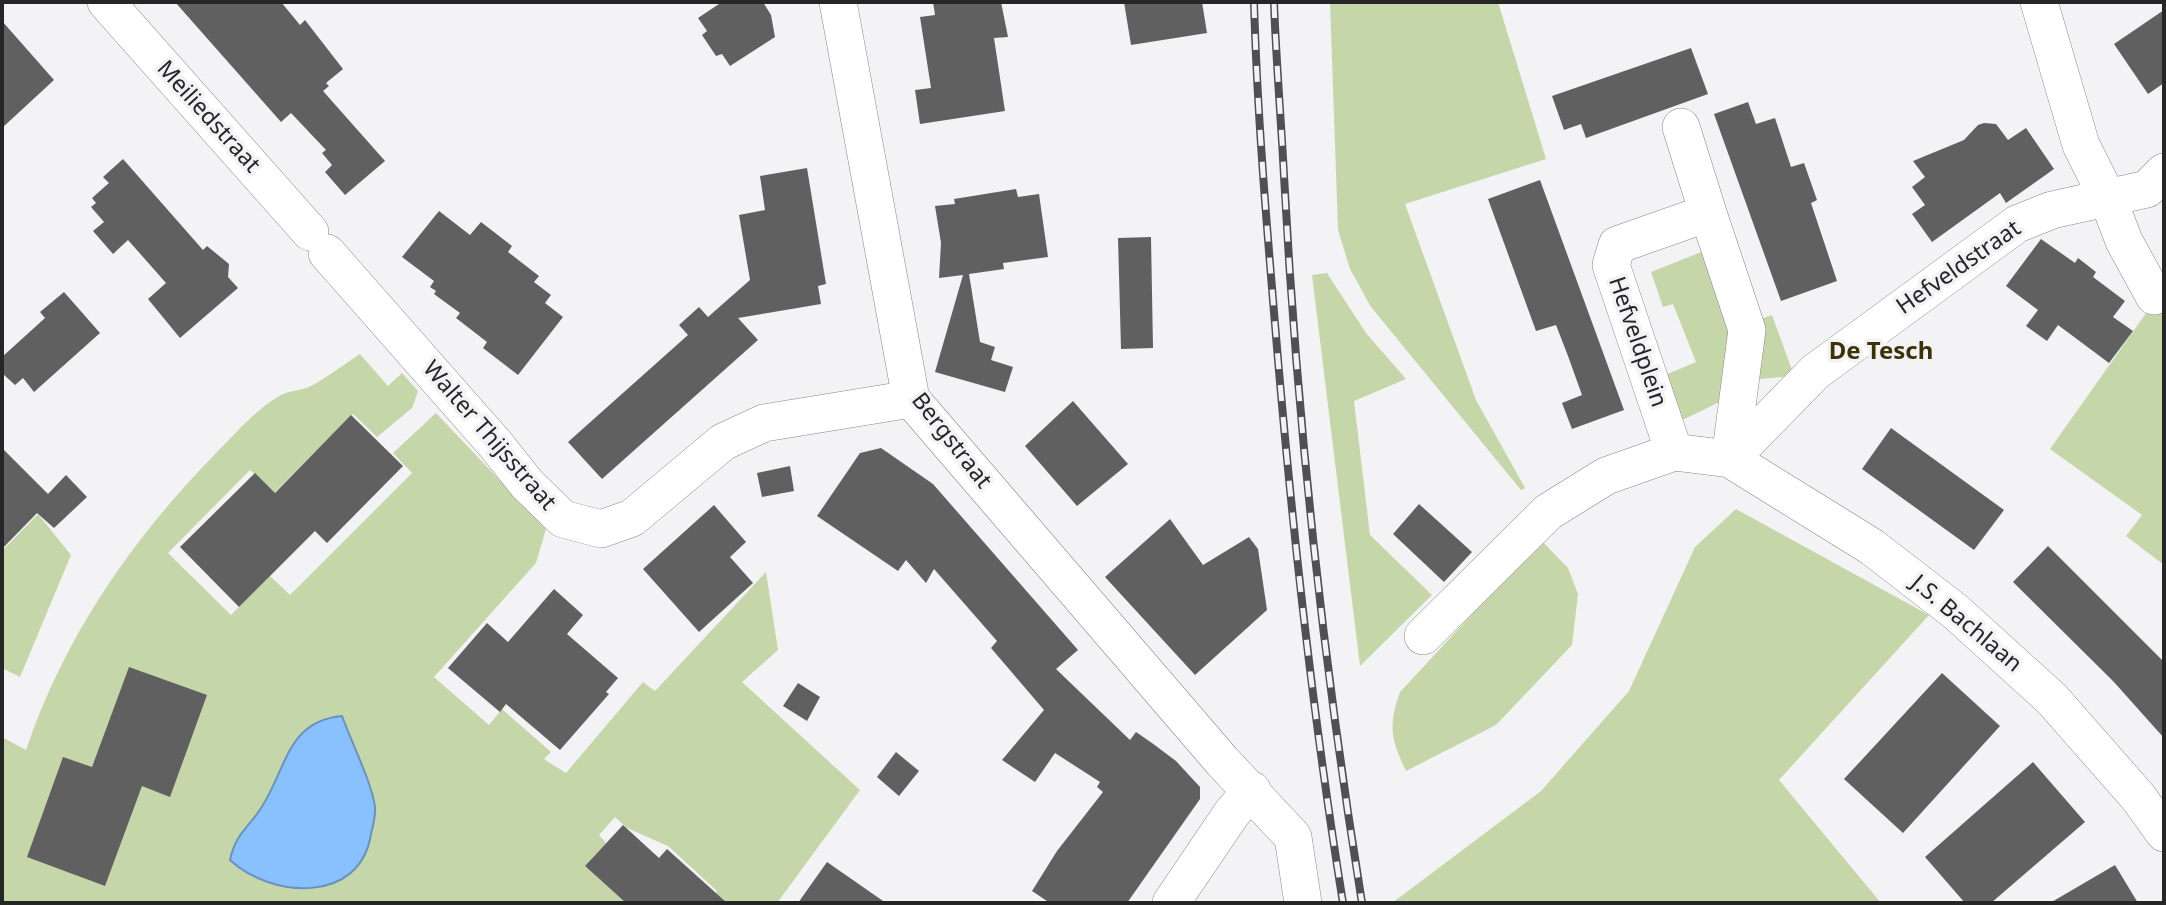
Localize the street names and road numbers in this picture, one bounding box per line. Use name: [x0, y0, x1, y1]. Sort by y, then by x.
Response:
street label: Meiliedstraat: [150, 55, 266, 179]
street label: Hefveldstraat: [1892, 215, 2026, 321]
street label: Hefveldplein: [1602, 273, 1672, 411]
street label: Walter Thijsstraat: [417, 356, 561, 516]
street label: Bergstraat: [905, 388, 997, 494]
street label: J.S. Bachlaan: [1905, 570, 2027, 678]

